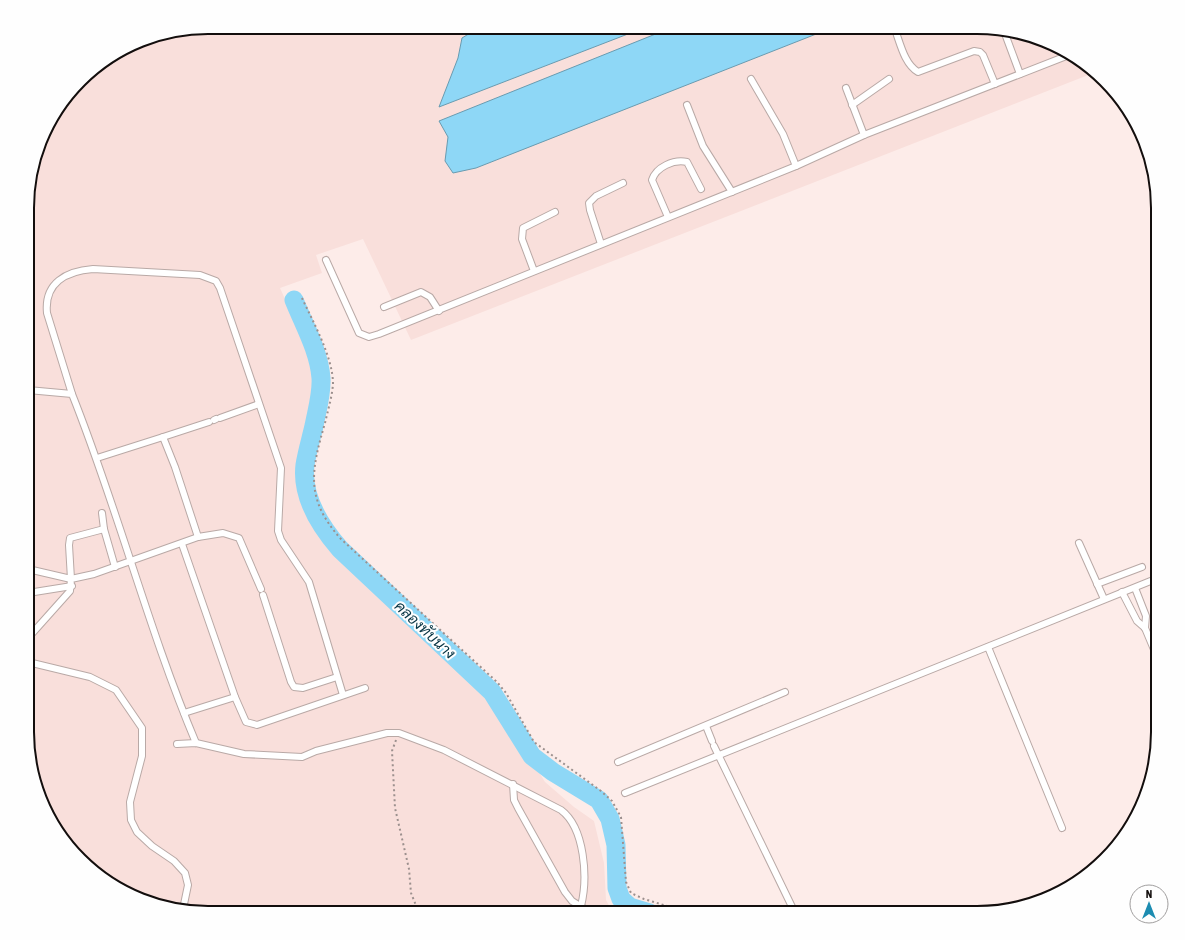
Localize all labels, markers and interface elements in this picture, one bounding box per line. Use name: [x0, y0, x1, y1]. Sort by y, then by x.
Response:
water label: คลองทับนาง: [392, 597, 459, 662]
north arrow: [1129, 884, 1169, 924]
text: N: [1146, 888, 1152, 900]

